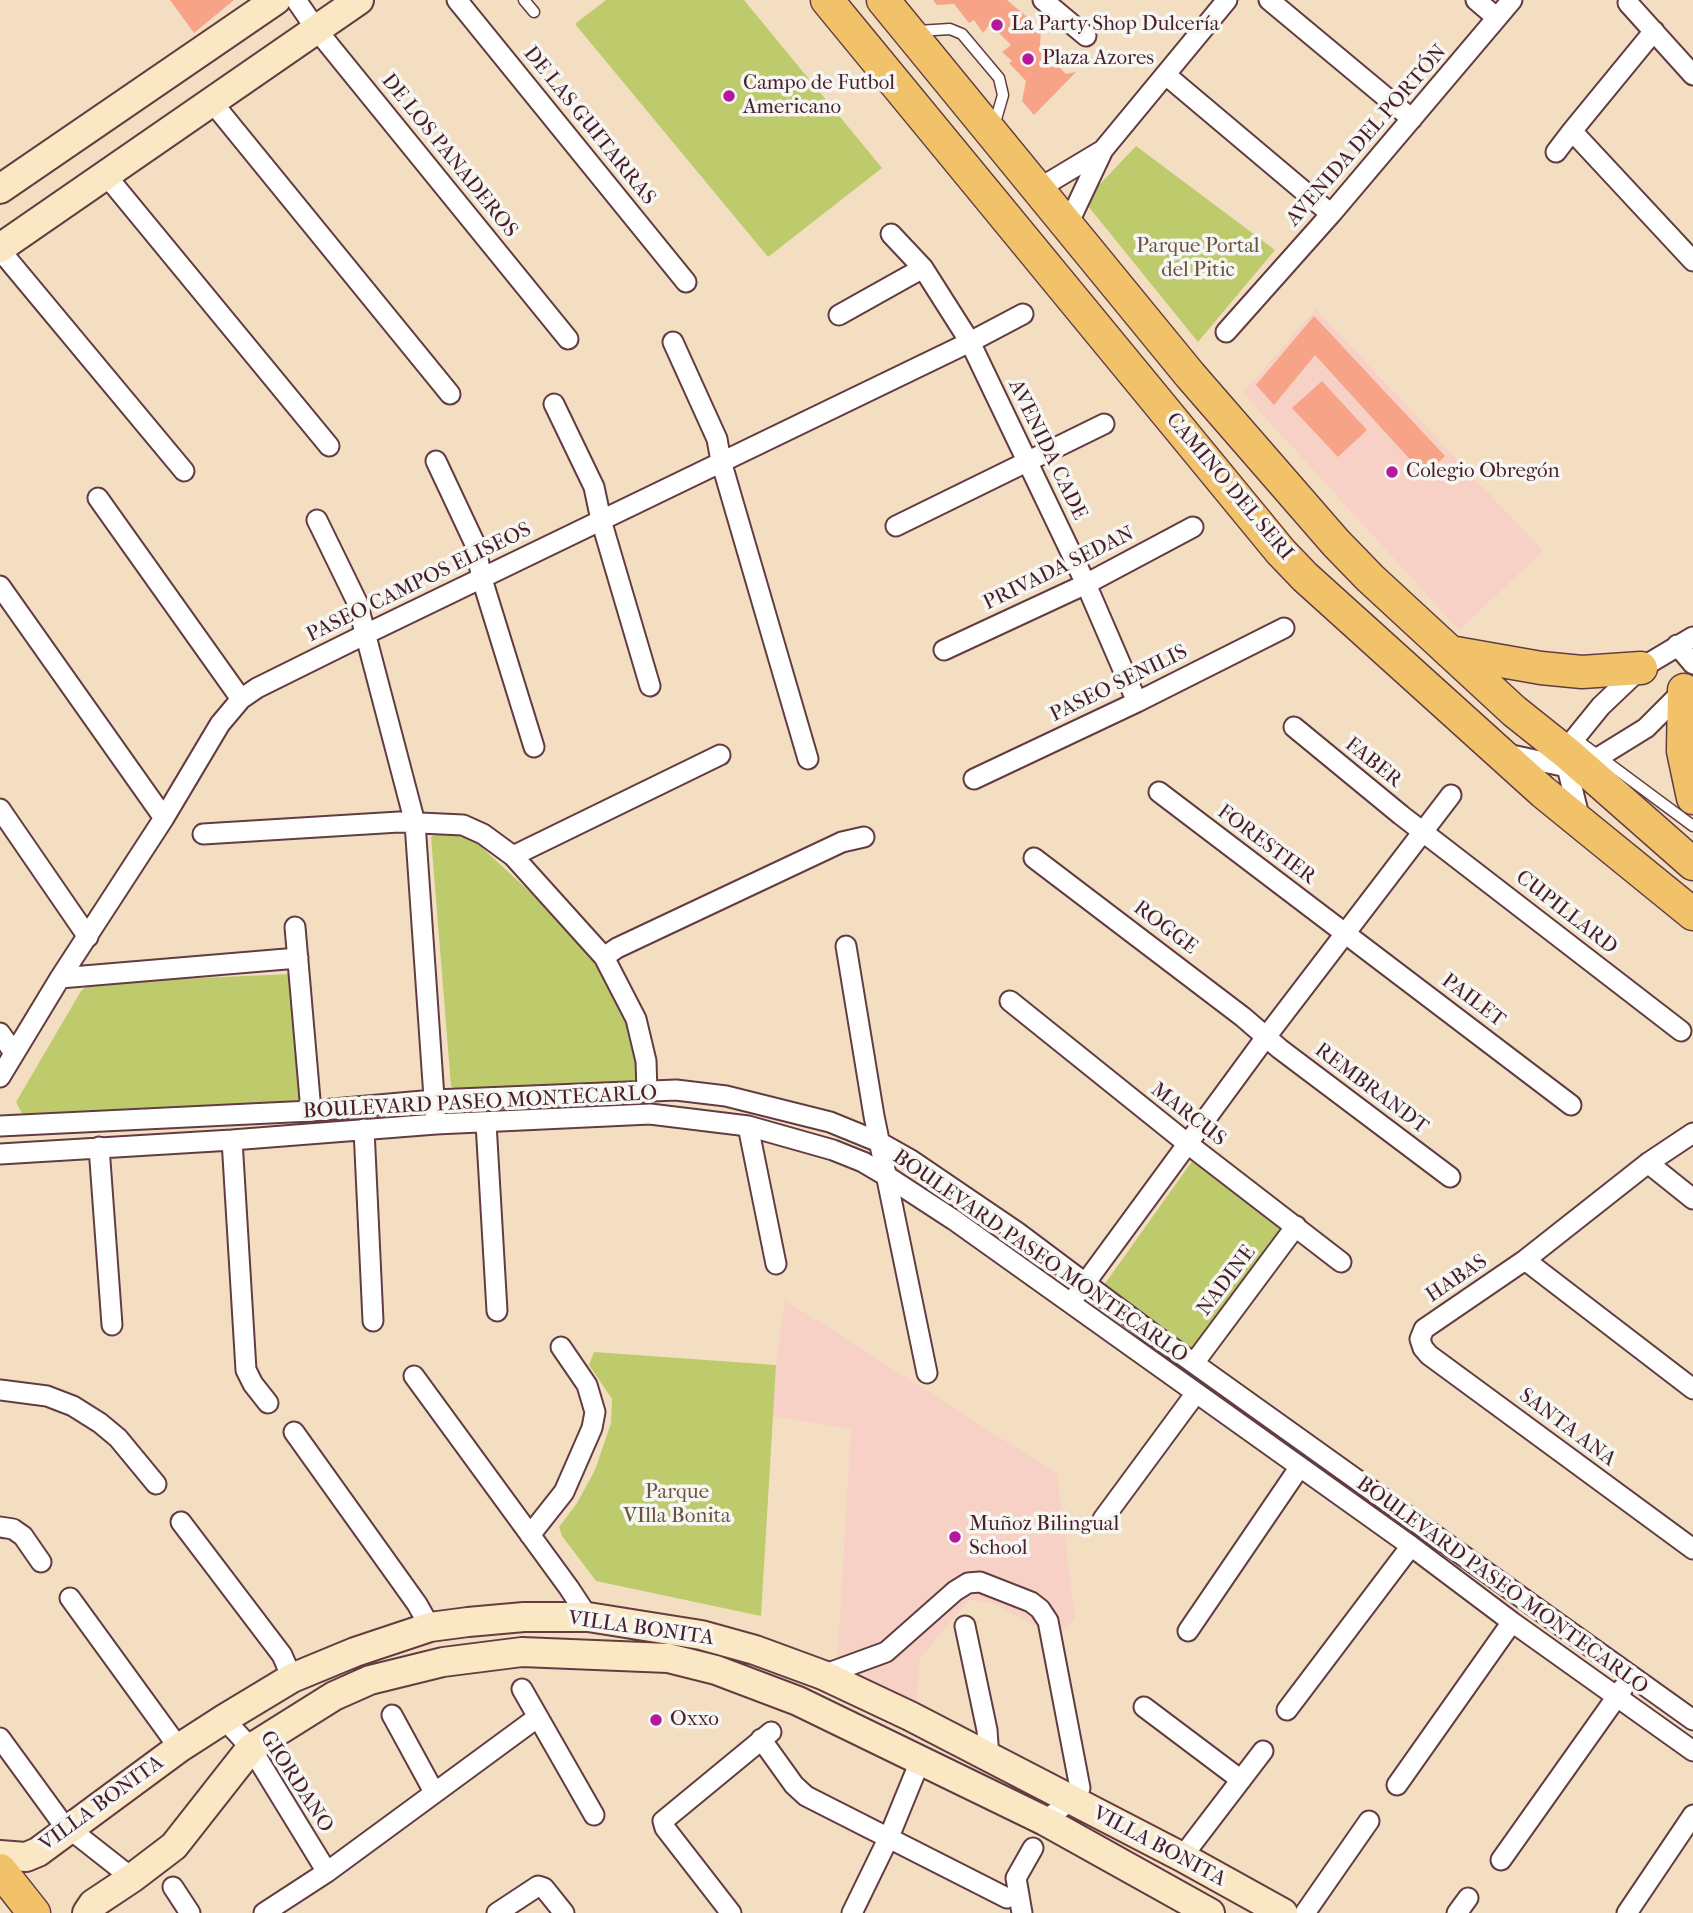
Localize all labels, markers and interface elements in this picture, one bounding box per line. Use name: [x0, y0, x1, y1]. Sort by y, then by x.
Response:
place label: La Party Shop Dulcería: [1011, 12, 1219, 38]
marker: La Party Shop Dulcería: [989, 17, 1005, 33]
street label: AVENIDA DEL PORTÓN: [1281, 40, 1453, 232]
street label: DE LAS GUITARRAS: [517, 42, 661, 210]
place label: Plaza Azores: [1042, 46, 1154, 72]
marker: Plaza Azores: [1020, 51, 1036, 67]
street label: DE LOS PANADEROS: [375, 69, 523, 243]
place label: Campo de Futbol Americano: [743, 71, 895, 121]
marker: Campo de Futbol Americano: [721, 88, 737, 104]
park label: Parque Portal del Pitic: [1136, 234, 1260, 284]
street label: AVENIDA CADE: [1002, 376, 1092, 524]
street label: CAMINO DEL SERI: [1160, 408, 1298, 566]
place label: Colegio Obregón: [1406, 459, 1560, 485]
marker: Colegio Obregón: [1384, 464, 1400, 480]
street label: PASEO CAMPOS ELISEOS: [303, 518, 535, 648]
street label: PRIVADA SEDAN: [980, 522, 1138, 616]
street label: PASEO SENILIS: [1046, 640, 1192, 728]
street label: FABER: [1339, 732, 1407, 794]
street label: FORESTIER: [1212, 800, 1320, 890]
street label: CUPILLARD: [1510, 866, 1622, 960]
street label: ROGGE: [1128, 896, 1202, 960]
street label: PAILET: [1436, 969, 1510, 1033]
street label: REMBRANDT: [1309, 1038, 1433, 1140]
street label: MARCUS: [1145, 1078, 1231, 1152]
street label: BOULEVARD PASEO MONTECARLO: [302, 1081, 658, 1125]
street label: BOULEVARD PASEO MONTECARLO: [888, 1145, 1192, 1369]
street label: NADINE: [1192, 1241, 1262, 1321]
street label: HABAS: [1422, 1249, 1492, 1309]
street label: SANTA ANA: [1514, 1383, 1620, 1473]
street label: BOULEVARD PASEO MONTECARLO: [1351, 1472, 1653, 1700]
park label: Parque VIlla Bonita: [623, 1480, 731, 1530]
place label: Muñoz Bilingual School: [969, 1512, 1119, 1562]
marker: Muñoz Bilingual School: [947, 1529, 963, 1545]
street label: VILLA BONITA: [566, 1606, 716, 1652]
place label: Oxxo: [670, 1707, 719, 1733]
marker: Oxxo: [648, 1712, 664, 1728]
street label: GIORDANO: [254, 1727, 338, 1837]
street label: VILLA BONITA: [35, 1751, 169, 1857]
street label: VILLA BONITA: [1088, 1801, 1230, 1893]

